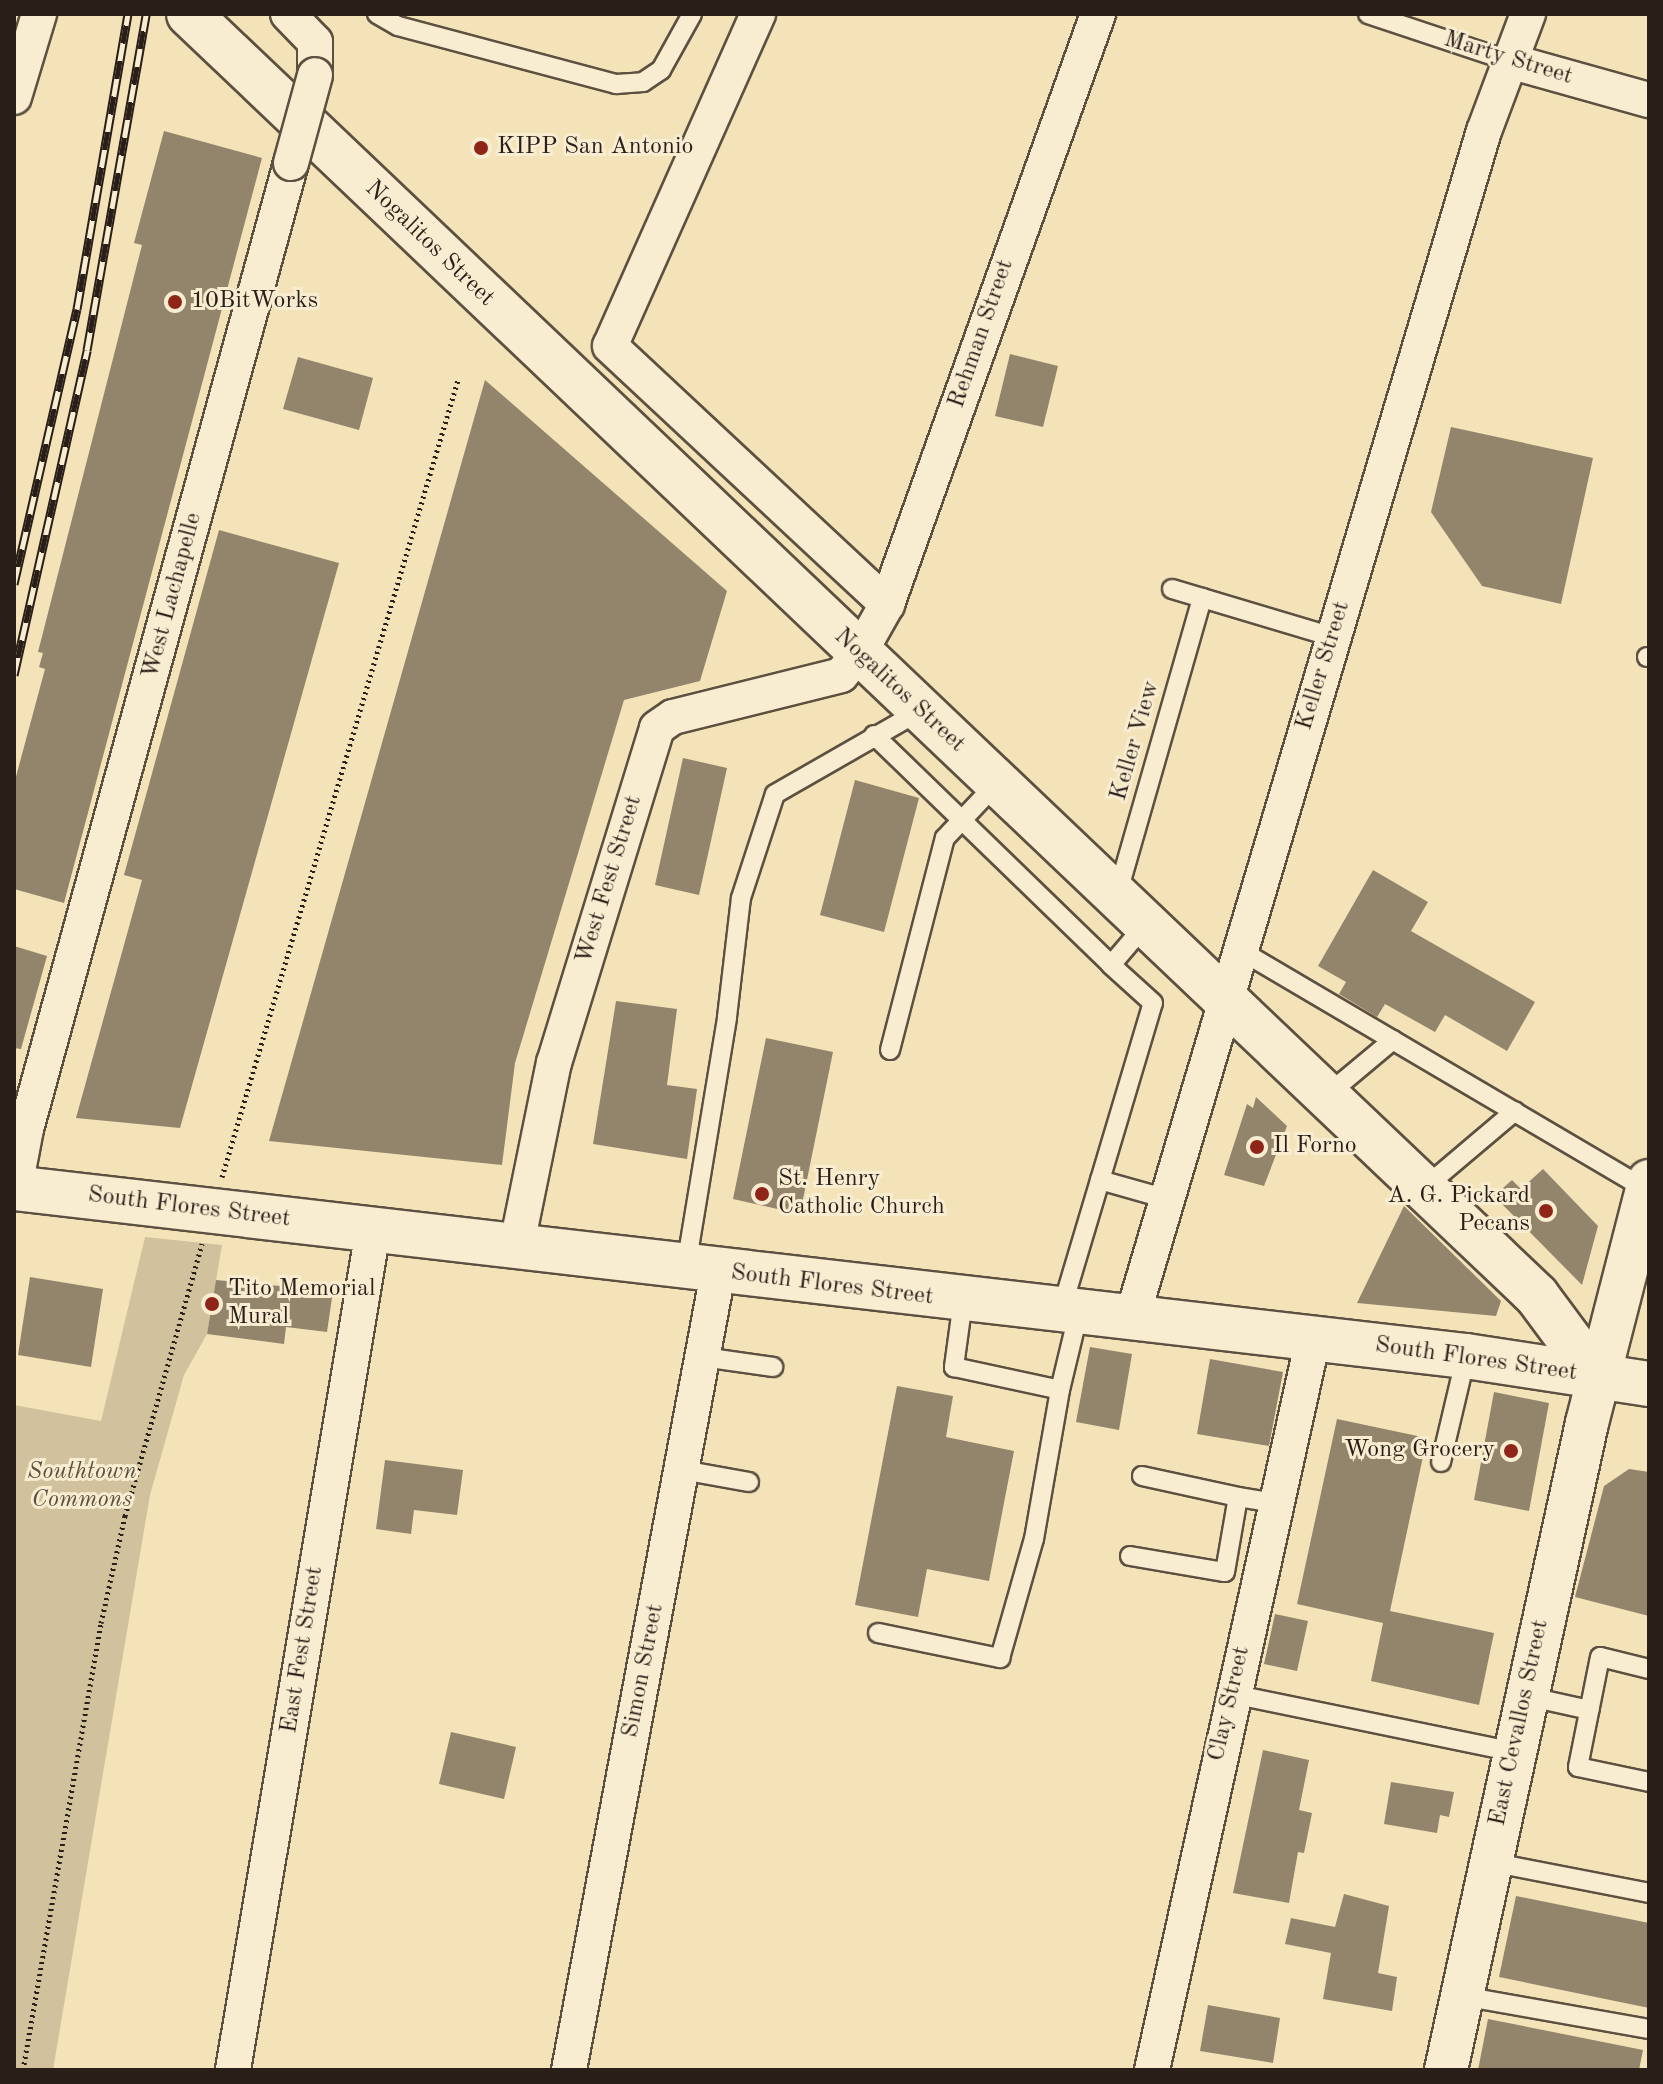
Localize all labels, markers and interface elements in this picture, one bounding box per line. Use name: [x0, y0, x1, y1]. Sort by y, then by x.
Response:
street label: Marty Street: [1440, 26, 1576, 92]
place label: KIPP San Antonio: [497, 134, 693, 162]
marker: KIPP San Antonio: [472, 139, 490, 157]
street label: Nogalitos Street: [358, 175, 500, 313]
street label: Rehman Street: [943, 256, 1021, 412]
place label: 10BitWorks: [191, 288, 318, 316]
marker: 10BitWorks: [166, 293, 184, 311]
street label: West Lachapelle: [137, 510, 209, 682]
street label: Keller Street: [1291, 598, 1357, 734]
street label: Nogalitos Street: [827, 623, 971, 759]
street label: Keller View: [1105, 678, 1167, 804]
street label: West Fest Street: [571, 792, 649, 968]
place label: Il Forno: [1273, 1133, 1357, 1161]
marker: Il Forno: [1248, 1138, 1266, 1156]
place label: St. Henry Catholic Church: [778, 1166, 945, 1222]
street label: South Flores Street: [86, 1181, 292, 1235]
place label: A. G. Pickard Pecans: [1388, 1183, 1530, 1239]
marker: St. Henry Catholic Church: [753, 1185, 771, 1203]
marker: A. G. Pickard Pecans: [1537, 1202, 1555, 1220]
street label: South Flores Street: [729, 1259, 935, 1313]
place label: Tito Memorial Mural: [228, 1276, 375, 1332]
marker: Tito Memorial Mural: [203, 1295, 221, 1313]
street label: South Flores Street: [1373, 1332, 1579, 1388]
place label: Wong Grocery: [1344, 1437, 1495, 1465]
marker: Wong Grocery: [1502, 1442, 1520, 1460]
park label: Southtown Commons: [27, 1459, 137, 1515]
street label: East Fest Street: [276, 1564, 330, 1736]
street label: Simon Street: [617, 1602, 671, 1740]
street label: East Cevallos Street: [1484, 1617, 1556, 1829]
street label: Clay Street: [1203, 1644, 1257, 1764]

